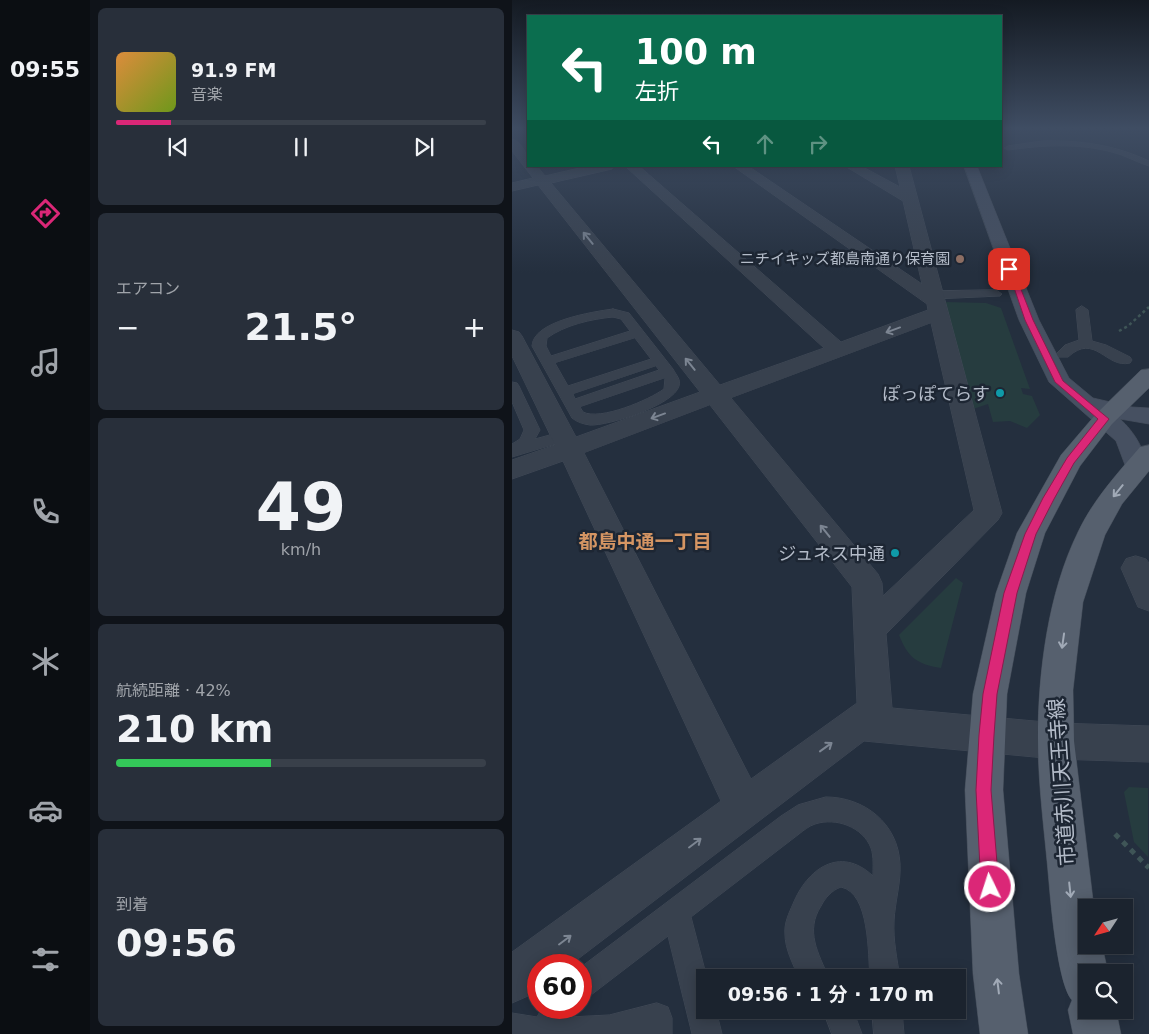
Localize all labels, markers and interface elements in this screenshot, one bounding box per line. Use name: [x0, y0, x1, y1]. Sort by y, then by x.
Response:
text: 100 m: [635, 32, 757, 72]
icon: left: [552, 35, 617, 100]
text: 09:55: [10, 57, 80, 82]
text: 91.9 FM: [191, 59, 276, 81]
text: 左折: [635, 79, 679, 104]
text: 音楽: [191, 85, 223, 104]
icon: left: [698, 130, 726, 158]
icon: ahead: [751, 130, 779, 158]
icon: right: [804, 130, 832, 158]
icon: previous: [164, 133, 192, 161]
icon: pause: [287, 133, 315, 161]
icon: next: [410, 133, 438, 161]
icon: directions: [28, 196, 63, 231]
one-way arrow: [582, 231, 593, 244]
pin: [988, 248, 1030, 290]
place label: ニチイキッズ都島南通り保育園: [740, 250, 950, 268]
marker: ニチイキッズ都島南通り保育園: [954, 253, 966, 265]
icon: arrive: [995, 255, 1023, 283]
text: エアコン: [116, 279, 180, 298]
text: 21.5°: [245, 305, 357, 349]
text: −: [116, 311, 139, 344]
text: +: [463, 311, 486, 344]
one-way arrow: [886, 326, 901, 335]
icon: music: [28, 345, 63, 380]
one-way arrow: [684, 358, 695, 371]
place label: ぽっぽてらす: [882, 383, 990, 404]
marker: ぽっぽてらす: [994, 387, 1006, 399]
one-way arrow: [651, 412, 667, 421]
text: 49: [256, 470, 346, 545]
one-way arrow: [1112, 484, 1123, 497]
icon: phone: [28, 494, 63, 529]
one-way arrow: [819, 525, 830, 538]
district label: 都島中通一丁目: [578, 530, 712, 552]
text: km/h: [281, 540, 321, 559]
place label: ジュネス中通: [778, 543, 885, 564]
marker: ジュネス中通: [889, 547, 901, 559]
one-way arrow: [1058, 633, 1068, 649]
icon: climate: [28, 644, 63, 679]
text: 航続距離 · 42%: [116, 681, 231, 700]
street label: 市道赤川天王寺線: [1044, 697, 1080, 867]
text: 210 km: [116, 707, 273, 751]
one-way arrow: [819, 741, 832, 752]
icon: car: [28, 793, 63, 828]
one-way arrow: [688, 838, 702, 848]
position arrow: [963, 860, 1015, 912]
one-way arrow: [1066, 882, 1075, 898]
text: 到着: [116, 895, 148, 914]
north arrow: [1078, 899, 1133, 954]
map controls: [1078, 899, 1133, 1019]
text: 09:56: [116, 921, 237, 965]
one-way arrow: [558, 935, 572, 945]
icon: filters: [28, 942, 63, 977]
speed limit sign: 60: [527, 954, 592, 1019]
button: search: [1078, 964, 1133, 1019]
one-way arrow: [992, 978, 1002, 994]
text: 09:56 · 1 分 · 170 m: [728, 983, 934, 1005]

